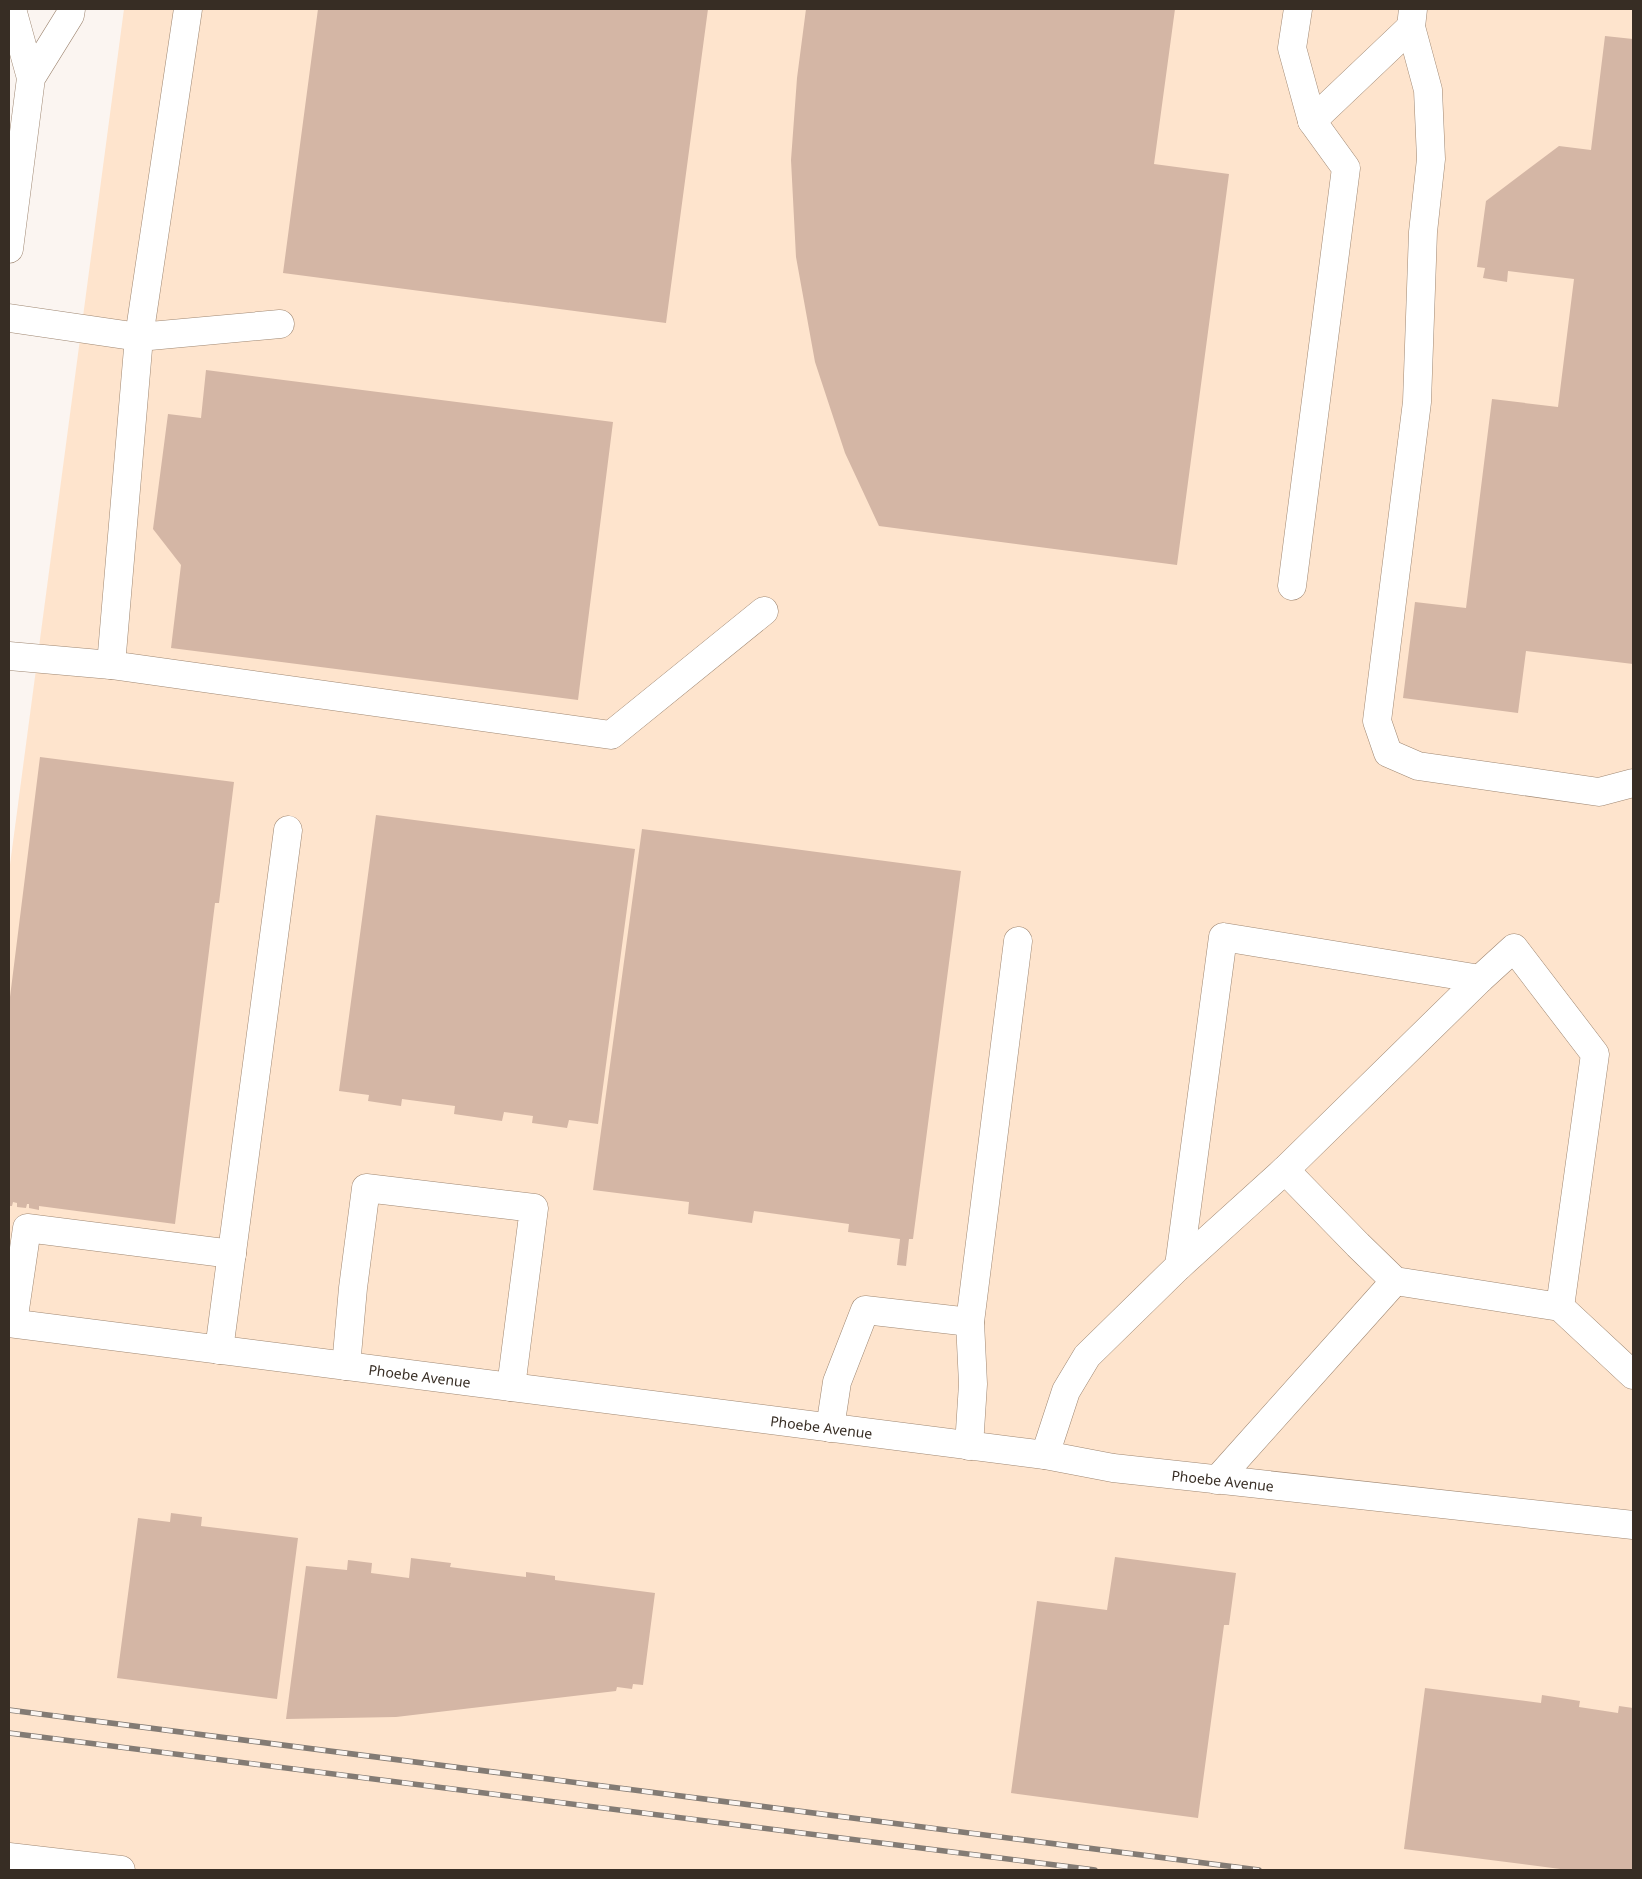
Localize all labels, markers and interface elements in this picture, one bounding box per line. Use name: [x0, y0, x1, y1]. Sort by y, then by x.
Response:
street label: Phoebe Avenue: [367, 1359, 472, 1391]
street label: Phoebe Avenue: [769, 1411, 874, 1442]
street label: Phoebe Avenue: [1171, 1465, 1275, 1495]

